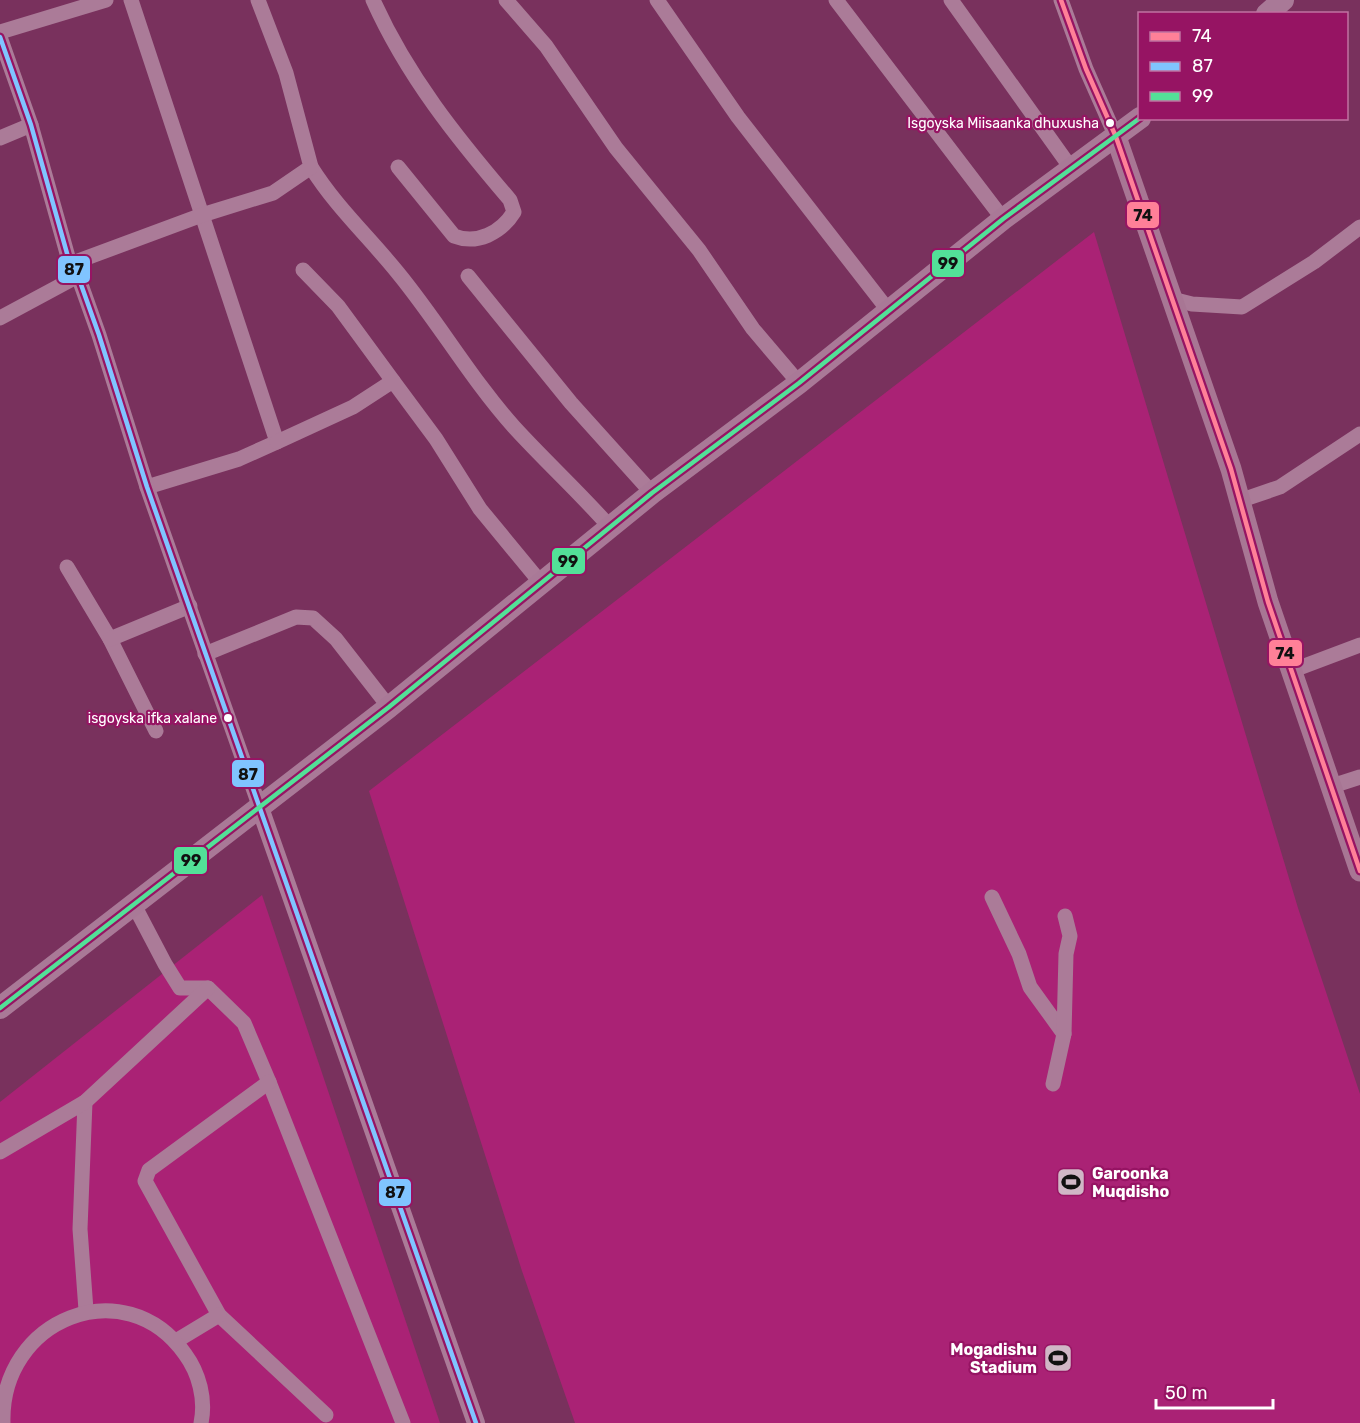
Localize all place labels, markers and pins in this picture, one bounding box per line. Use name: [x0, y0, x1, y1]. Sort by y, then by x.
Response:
place label: Isgoyska Miisaanka dhuxusha: [907, 115, 1099, 132]
marker: Isgoyska Miisaanka dhuxusha: [1104, 117, 1116, 129]
place label: isgoyska ifka xalane: [88, 710, 217, 727]
marker: isgoyska ifka xalane: [222, 712, 234, 724]
place label: Garoonka Muqdisho: [1092, 1164, 1170, 1201]
sports icon: Garoonka Muqdisho: [1055, 1166, 1087, 1198]
place label: Mogadishu Stadium: [950, 1340, 1037, 1377]
sports icon: Mogadishu Stadium: [1042, 1342, 1074, 1374]

